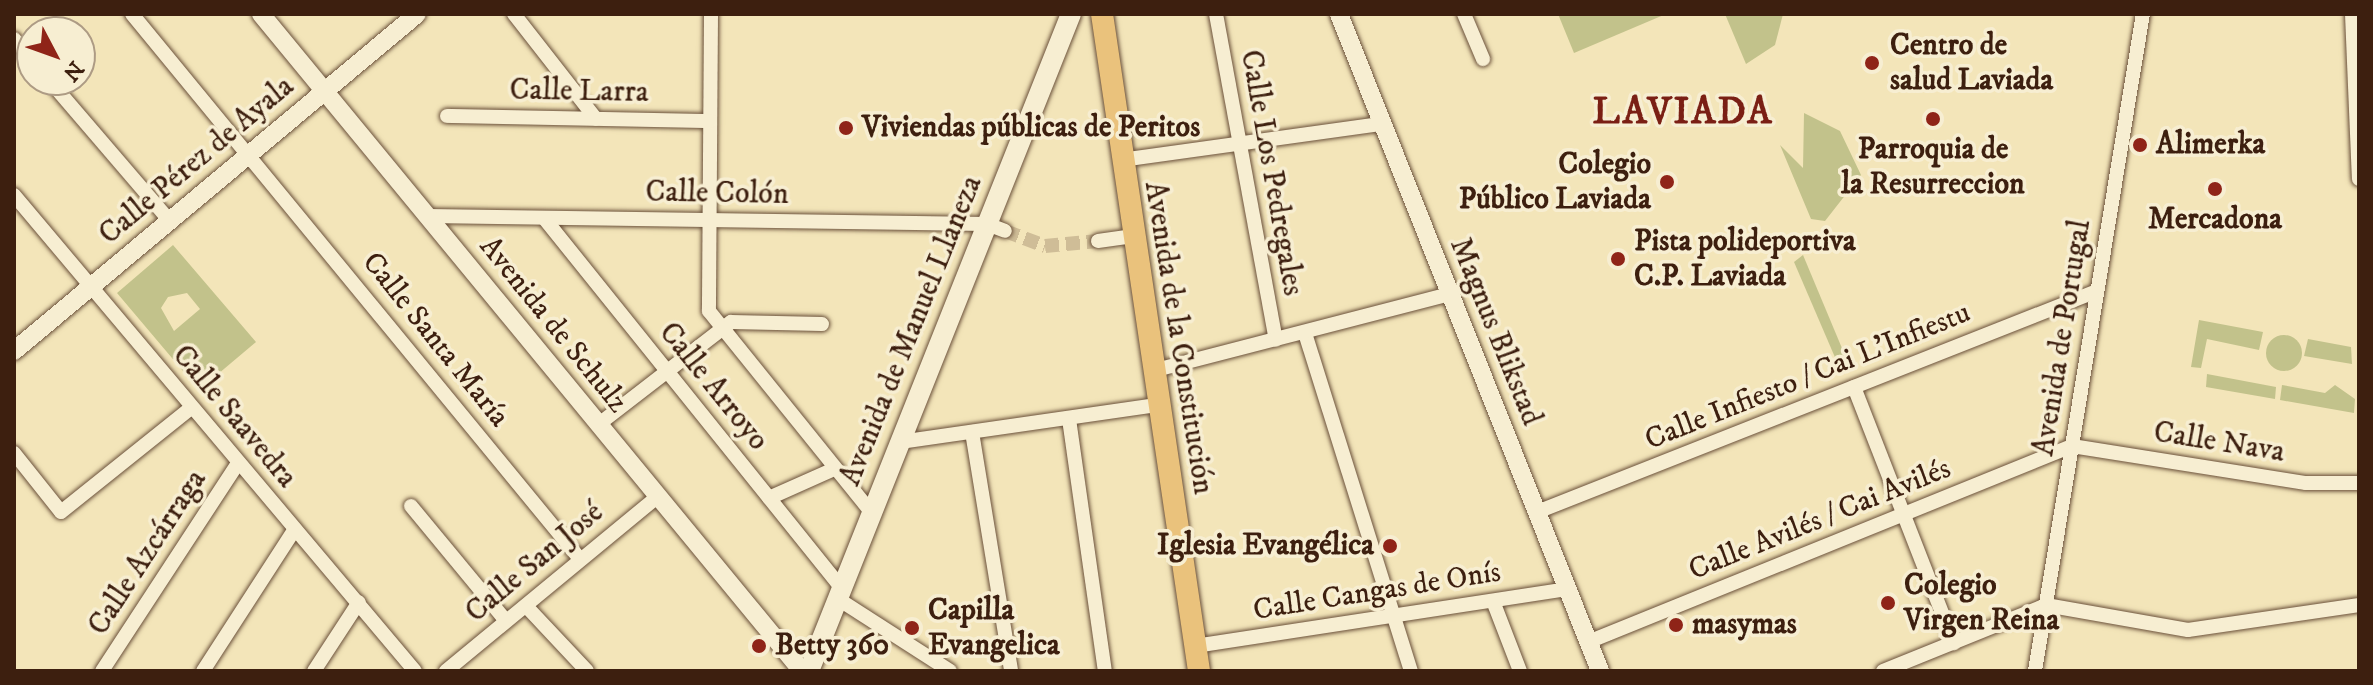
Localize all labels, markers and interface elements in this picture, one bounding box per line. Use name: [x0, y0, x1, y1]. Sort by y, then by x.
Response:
north arrow: [16, 16, 96, 96]
place label: Centro de salud Laviada: [1890, 28, 2053, 98]
street label: Calle Los Pedregales: [1232, 47, 1310, 299]
marker: Centro de salud Laviada: [1861, 52, 1883, 74]
text: N: [57, 55, 89, 86]
street label: Calle Pérez de Ayala: [92, 69, 302, 253]
street label: Calle Larra: [509, 73, 649, 111]
district label: LAVIADA: [1592, 90, 1774, 136]
place label: Viviendas públicas de Peritos: [862, 110, 1200, 146]
marker: Parroquia de la Resurreccion: [1924, 110, 1942, 128]
marker: Viviendas públicas de Peritos: [837, 119, 855, 137]
place label: Alimerka: [2156, 127, 2265, 163]
place label: Parroquia de la Resurreccion: [1841, 132, 2025, 202]
marker: Alimerka: [2131, 136, 2149, 154]
place label: Colegio Público Laviada: [1459, 147, 1651, 218]
street label: Avenida de Manuel Llaneza: [833, 171, 991, 491]
marker: Colegio Público Laviada: [1658, 173, 1676, 191]
street label: Calle Colón: [645, 175, 789, 213]
street label: Avenida de la Constitución: [1135, 179, 1221, 497]
marker: Mercadona: [2206, 180, 2224, 198]
place label: Mercadona: [2148, 202, 2282, 238]
street label: Avenida de Portugal: [2027, 217, 2099, 459]
place label: Pista polideportiva C.P. Laviada: [1634, 224, 1856, 294]
street label: Avenida de Schulz: [471, 230, 635, 420]
street label: Magnus Blikstad: [1441, 233, 1549, 431]
street label: Calle Santa María: [354, 246, 516, 434]
marker: Pista polideportiva C.P. Laviada: [1609, 250, 1627, 268]
street label: Calle Infiesto / Cai L'Infiestu: [1640, 295, 1976, 459]
street label: Calle Arroyo: [650, 316, 776, 458]
street label: Calle Saavedra: [164, 338, 304, 496]
street label: Calle Nava: [2151, 415, 2287, 471]
street label: Calle Avilés / Cai Avilés: [1684, 451, 1956, 589]
street label: Calle Azcárraga: [81, 464, 215, 642]
street label: Calle San José: [459, 495, 611, 631]
place label: Iglesia Evangélica: [1157, 528, 1374, 564]
marker: Iglesia Evangélica: [1381, 537, 1399, 555]
street label: Calle Cangas de Onís: [1251, 555, 1503, 629]
place label: Colegio Virgen Reina: [1904, 568, 2059, 638]
place label: Capilla Evangelica: [928, 593, 1060, 664]
marker: Colegio Virgen Reina: [1879, 594, 1897, 612]
place label: masymas: [1692, 607, 1797, 643]
marker: masymas: [1667, 616, 1685, 634]
marker: Capilla Evangelica: [903, 619, 921, 637]
place label: Betty 360: [775, 628, 889, 664]
marker: Betty 360: [750, 637, 768, 655]

